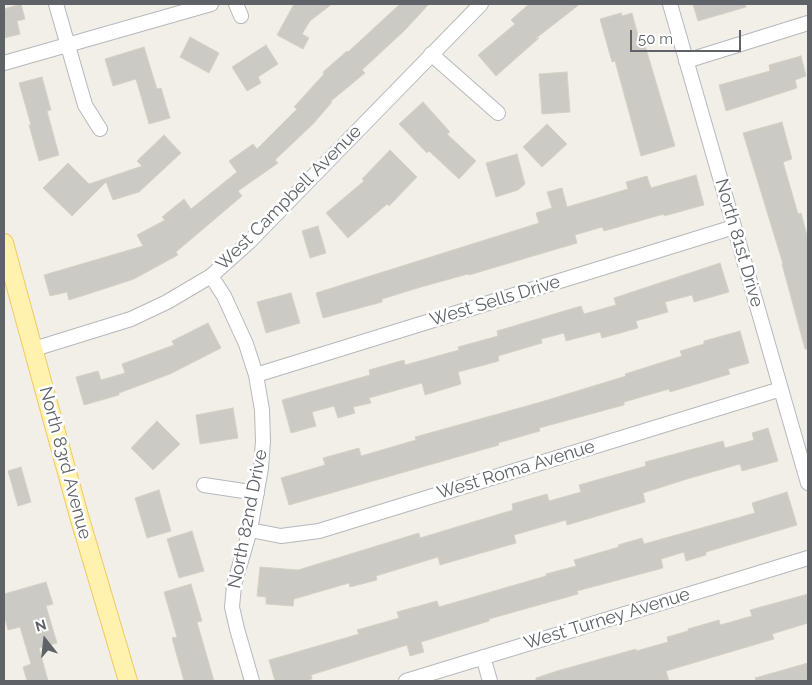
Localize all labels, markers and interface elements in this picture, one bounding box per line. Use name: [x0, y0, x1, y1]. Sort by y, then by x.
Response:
scale bar: [632, 20, 743, 52]
text: 50 m: [638, 30, 673, 48]
street label: West Campbell Avenue: [212, 121, 366, 275]
street label: North 81st Drive: [710, 176, 768, 310]
street label: West Sells Drive: [427, 271, 563, 331]
street label: North 83rd Avenue: [34, 384, 96, 542]
street label: West Roma Avenue: [435, 436, 597, 504]
street label: North 82nd Drive: [224, 448, 272, 590]
street label: West Turney Avenue: [521, 583, 693, 655]
north arrow: [20, 615, 70, 665]
text: N: [34, 616, 48, 635]

